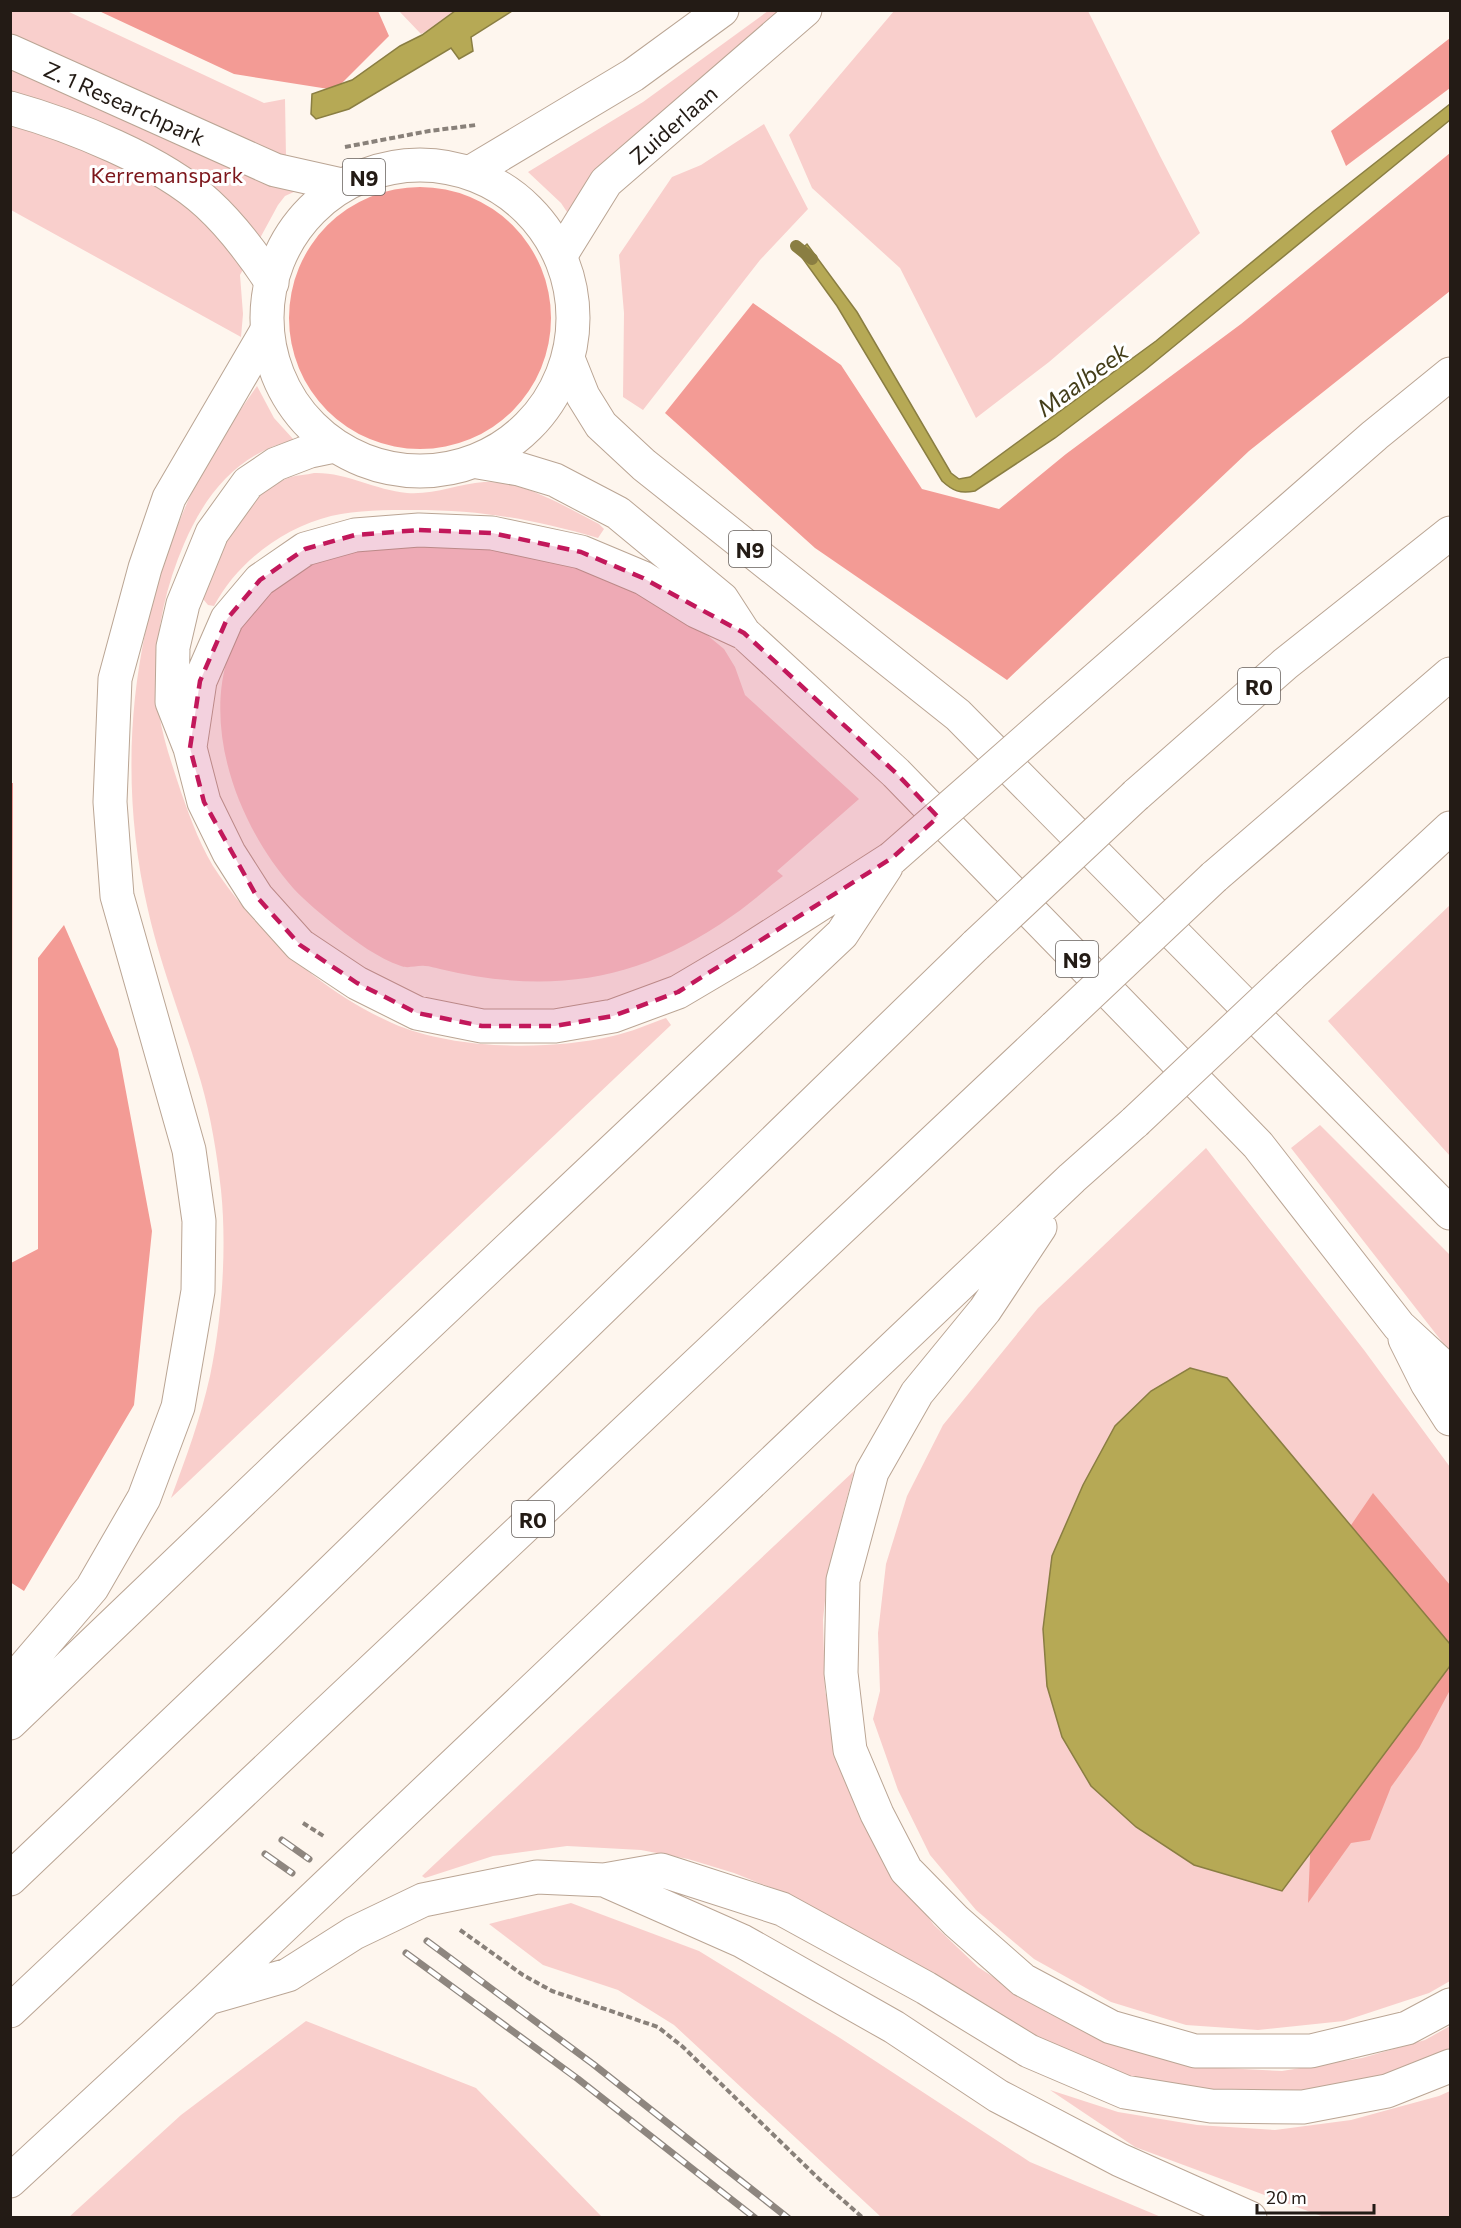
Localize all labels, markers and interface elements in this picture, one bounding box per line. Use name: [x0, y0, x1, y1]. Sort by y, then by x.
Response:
street label: Z. 1 Researchpark: [40, 55, 210, 151]
street label: Zuiderlaan: [624, 79, 722, 169]
road number: N9: [343, 159, 385, 195]
park label: Kerremanspark: [91, 161, 244, 188]
water label: Maalbeek: [1030, 335, 1134, 422]
road number: N9: [729, 531, 771, 567]
road number: R0: [1238, 668, 1280, 704]
road number: N9: [1056, 941, 1098, 977]
road number: R0: [512, 1501, 554, 1537]
scale bar: [1257, 2177, 1374, 2215]
text: 20 m: [1266, 2186, 1307, 2208]

